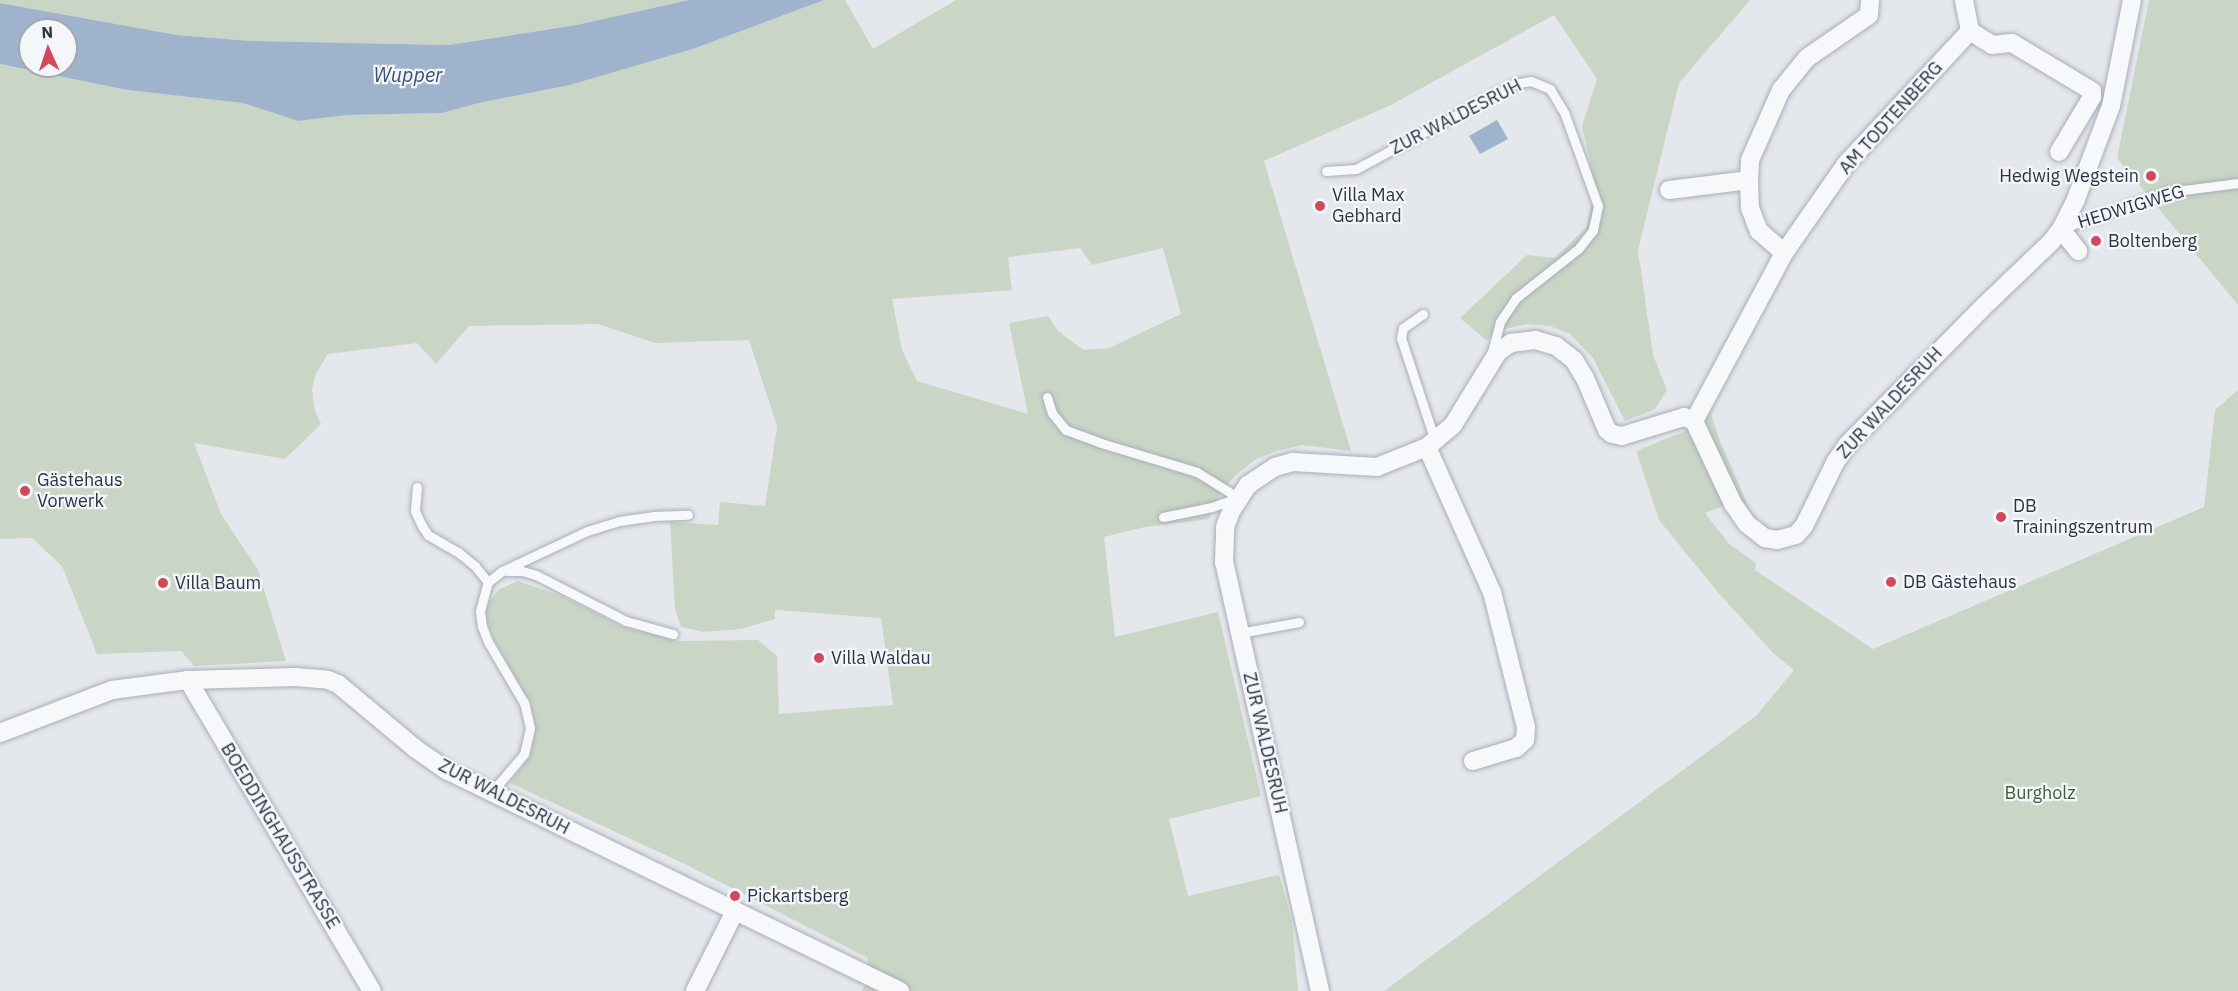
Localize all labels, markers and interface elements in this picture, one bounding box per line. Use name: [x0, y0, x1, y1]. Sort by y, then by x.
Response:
north arrow: [18, 18, 78, 78]
text: N: [41, 22, 53, 42]
street label: AM TODTENBERG: [1835, 57, 1947, 179]
water label: Wupper: [374, 62, 442, 86]
street label: ZUR WALDESRUH: [1387, 75, 1525, 159]
place label: Hedwig Wegstein: [1999, 165, 2139, 187]
marker: Hedwig Wegstein: [2144, 169, 2158, 183]
street label: HEDWIGWEG: [2075, 181, 2187, 233]
place label: Villa Max Gebhard: [1332, 185, 1404, 228]
marker: Villa Max Gebhard: [1313, 199, 1327, 213]
place label: Boltenberg: [2108, 230, 2197, 252]
marker: Boltenberg: [2089, 234, 2103, 248]
street label: ZUR WALDESRUH: [1833, 343, 1947, 463]
place label: Gästehaus Vorwerk: [37, 470, 123, 512]
marker: Gästehaus Vorwerk: [18, 484, 32, 498]
place label: DB Trainingszentrum: [2013, 496, 2153, 538]
marker: DB Trainingszentrum: [1994, 510, 2008, 524]
place label: DB Gästehaus: [1903, 571, 2017, 593]
place label: Villa Baum: [175, 572, 261, 594]
marker: DB Gästehaus: [1884, 575, 1898, 589]
marker: Villa Baum: [156, 576, 170, 590]
place label: Villa Waldau: [831, 647, 931, 669]
marker: Villa Waldau: [812, 651, 826, 665]
street label: ZUR WALDESRUH: [1238, 670, 1292, 816]
street label: BOEDDINGHAUSSTRASSE: [216, 739, 344, 933]
street label: ZUR WALDESRUH: [435, 755, 573, 839]
park label: Burgholz: [2004, 782, 2076, 804]
place label: Pickartsberg: [747, 885, 848, 907]
marker: Pickartsberg: [728, 889, 742, 903]

